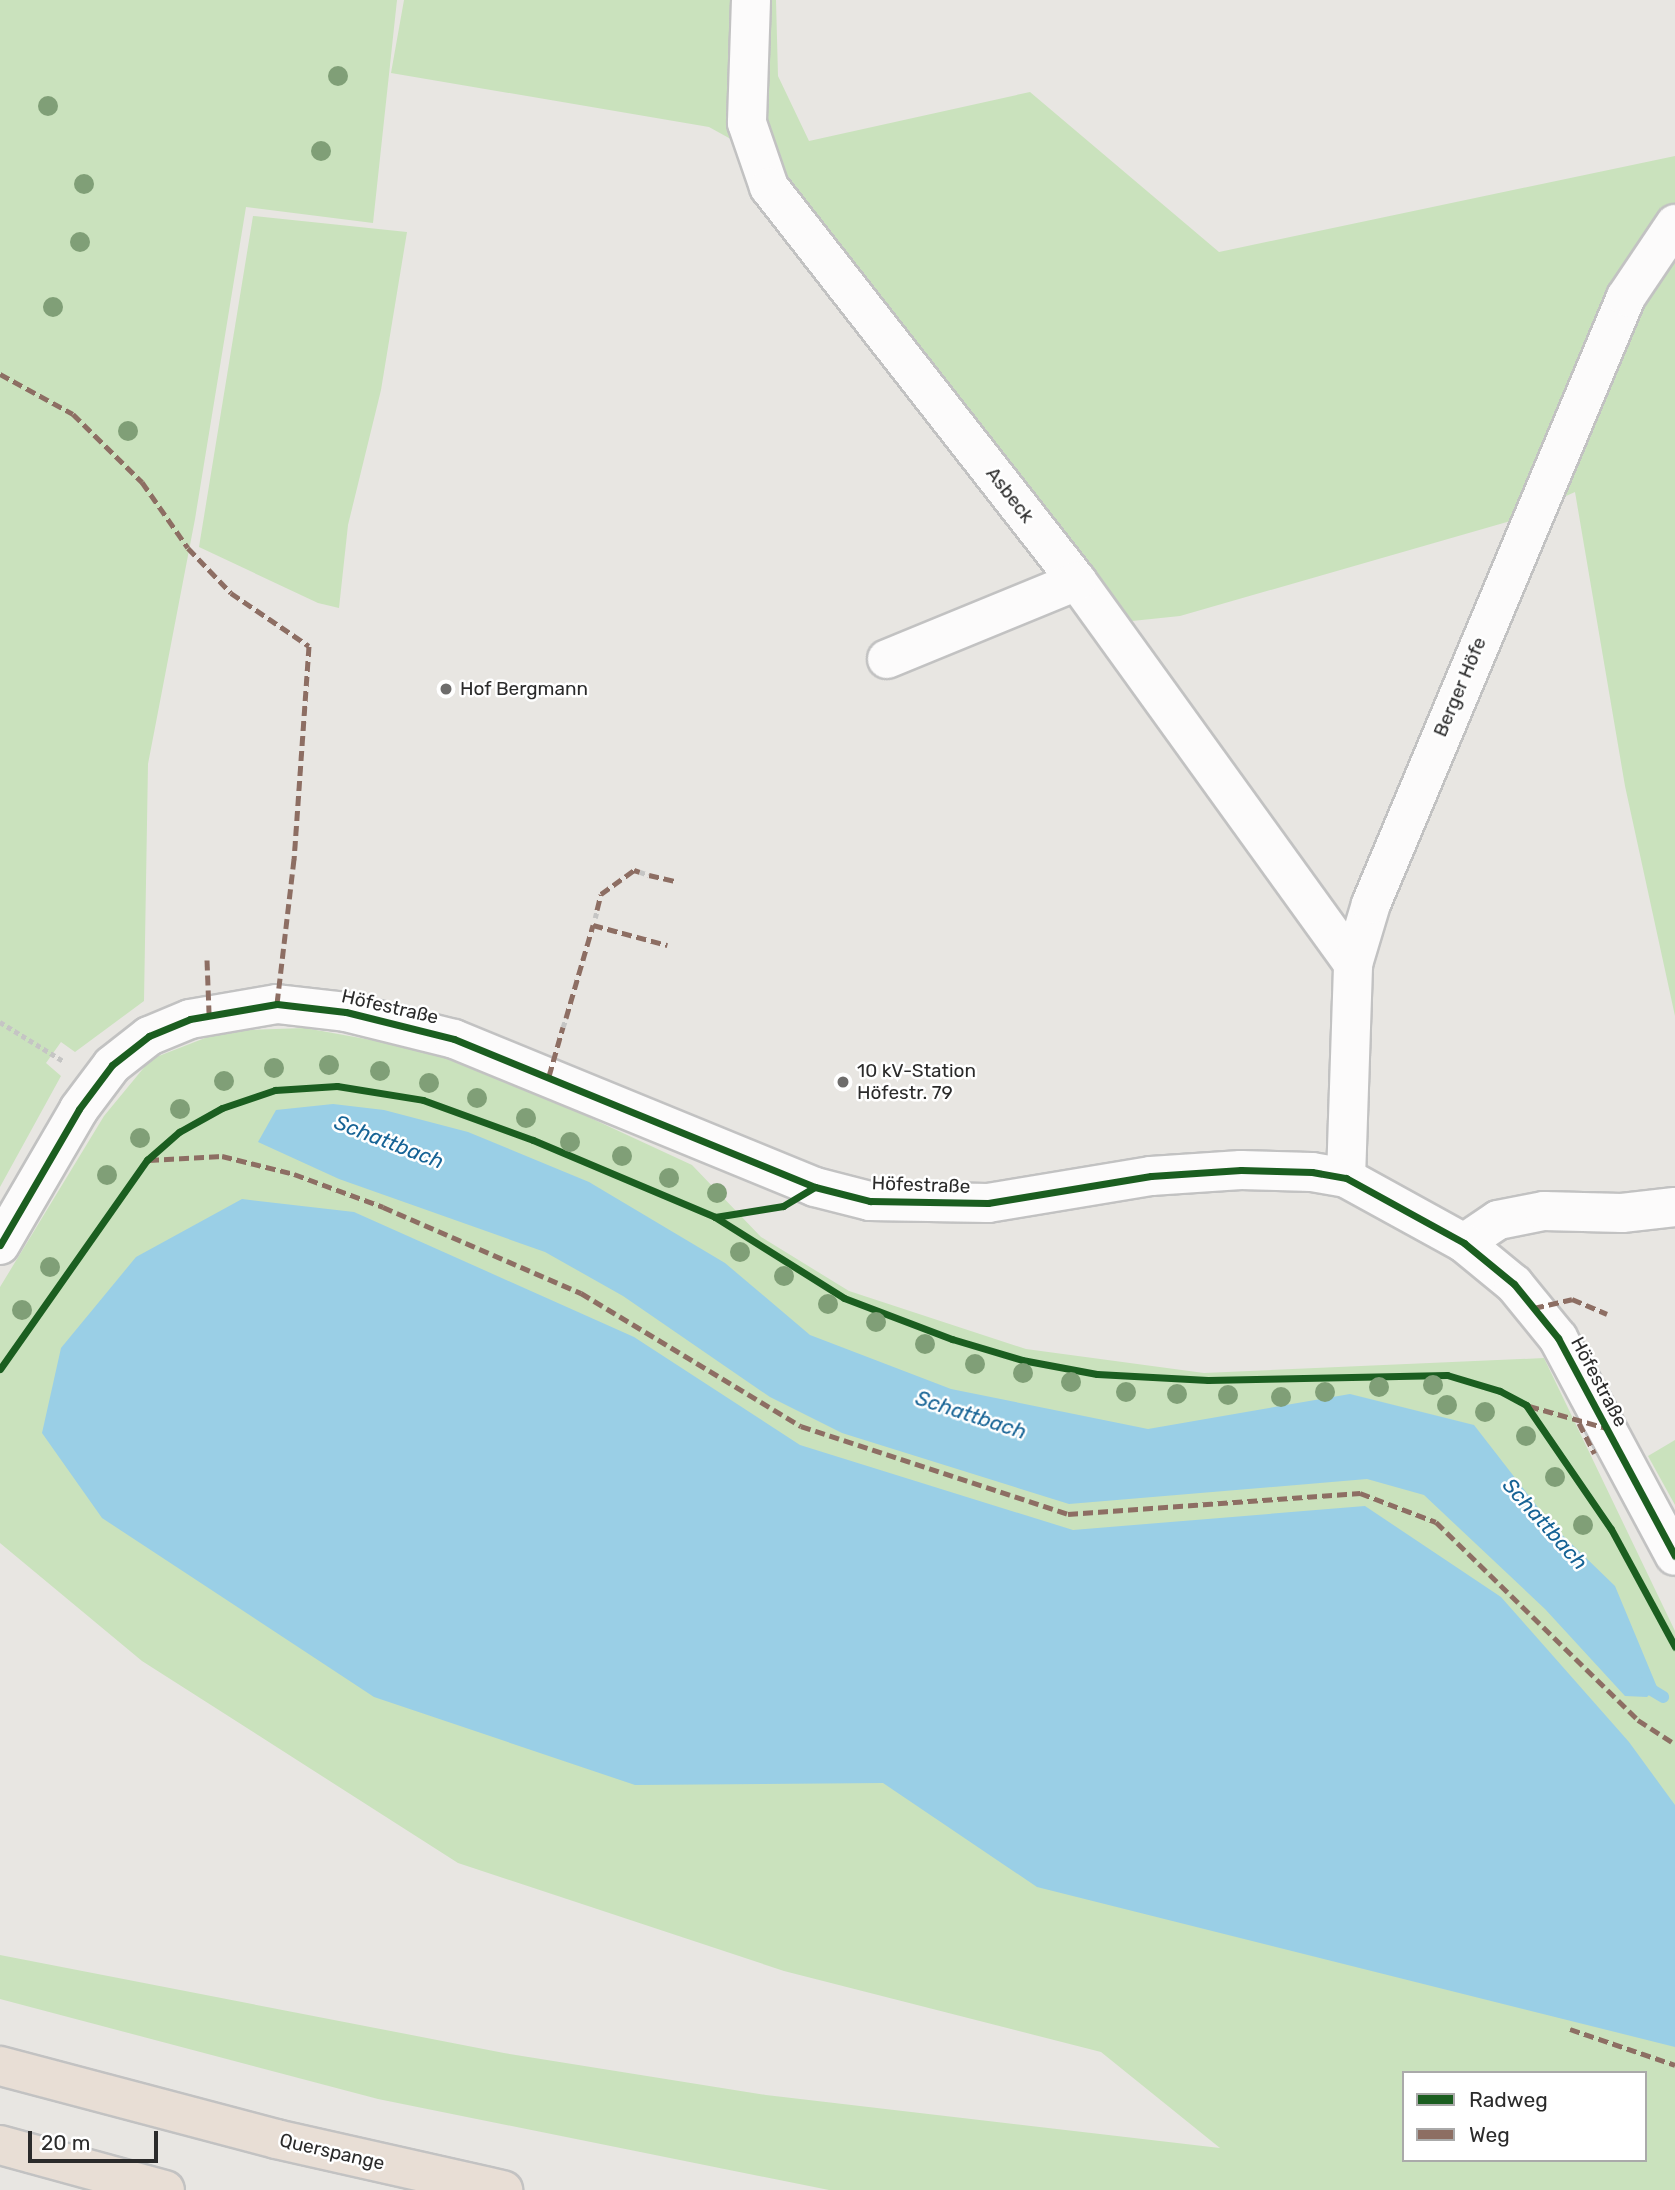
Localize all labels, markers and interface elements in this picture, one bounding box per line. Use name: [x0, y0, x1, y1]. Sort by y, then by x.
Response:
street label: Asbeck: [981, 463, 1039, 527]
street label: Berger Höfe: [1429, 634, 1491, 740]
place label: Hof Bergmann: [460, 678, 588, 700]
marker: Hof Bergmann: [438, 681, 454, 697]
street label: Höfestraße: [339, 985, 441, 1029]
place label: 10 kV-Station Höfestr. 79: [857, 1060, 976, 1104]
marker: 10 kV-Station Höfestr. 79: [835, 1074, 851, 1090]
water label: Schattbach: [331, 1110, 447, 1174]
street label: Höfestraße: [871, 1172, 971, 1198]
street label: Höfestraße: [1566, 1333, 1632, 1431]
water label: Schattbach: [912, 1385, 1030, 1445]
water label: Schattbach: [1497, 1473, 1593, 1575]
legend: [1402, 2071, 1647, 2162]
text: Radweg: [1469, 2087, 1548, 2112]
scale bar: [32, 2116, 161, 2160]
text: Weg: [1469, 2122, 1510, 2147]
street label: Querspange: [277, 2129, 387, 2175]
text: 20 m: [41, 2130, 90, 2155]

